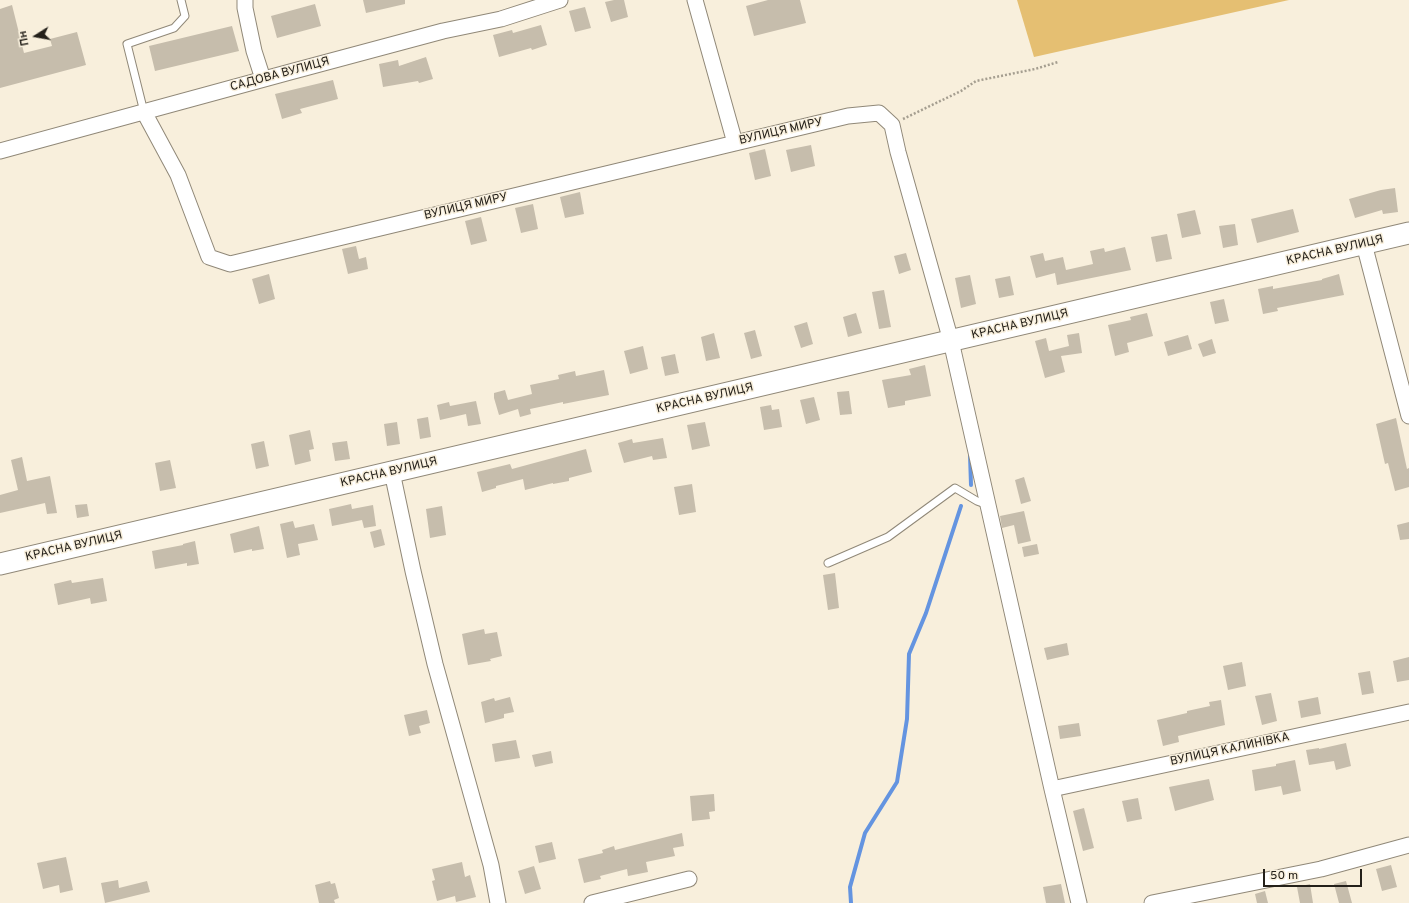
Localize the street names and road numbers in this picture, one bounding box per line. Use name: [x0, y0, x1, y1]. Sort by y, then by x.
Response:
street label: САДОВА ВУЛИЦЯ: [229, 55, 331, 95]
street label: ВУЛИЦЯ МИРУ: [738, 115, 824, 149]
street label: ВУЛИЦЯ МИРУ: [423, 190, 509, 224]
street label: КРАСНА ВУЛИЦЯ: [1285, 233, 1385, 269]
street label: КРАСНА ВУЛИЦЯ: [970, 307, 1070, 343]
street label: КРАСНА ВУЛИЦЯ: [655, 381, 755, 417]
street label: КРАСНА ВУЛИЦЯ: [339, 455, 439, 491]
street label: КРАСНА ВУЛИЦЯ: [24, 529, 124, 565]
street label: ВУЛИЦЯ КАЛИНІВКА: [1169, 730, 1291, 770]

